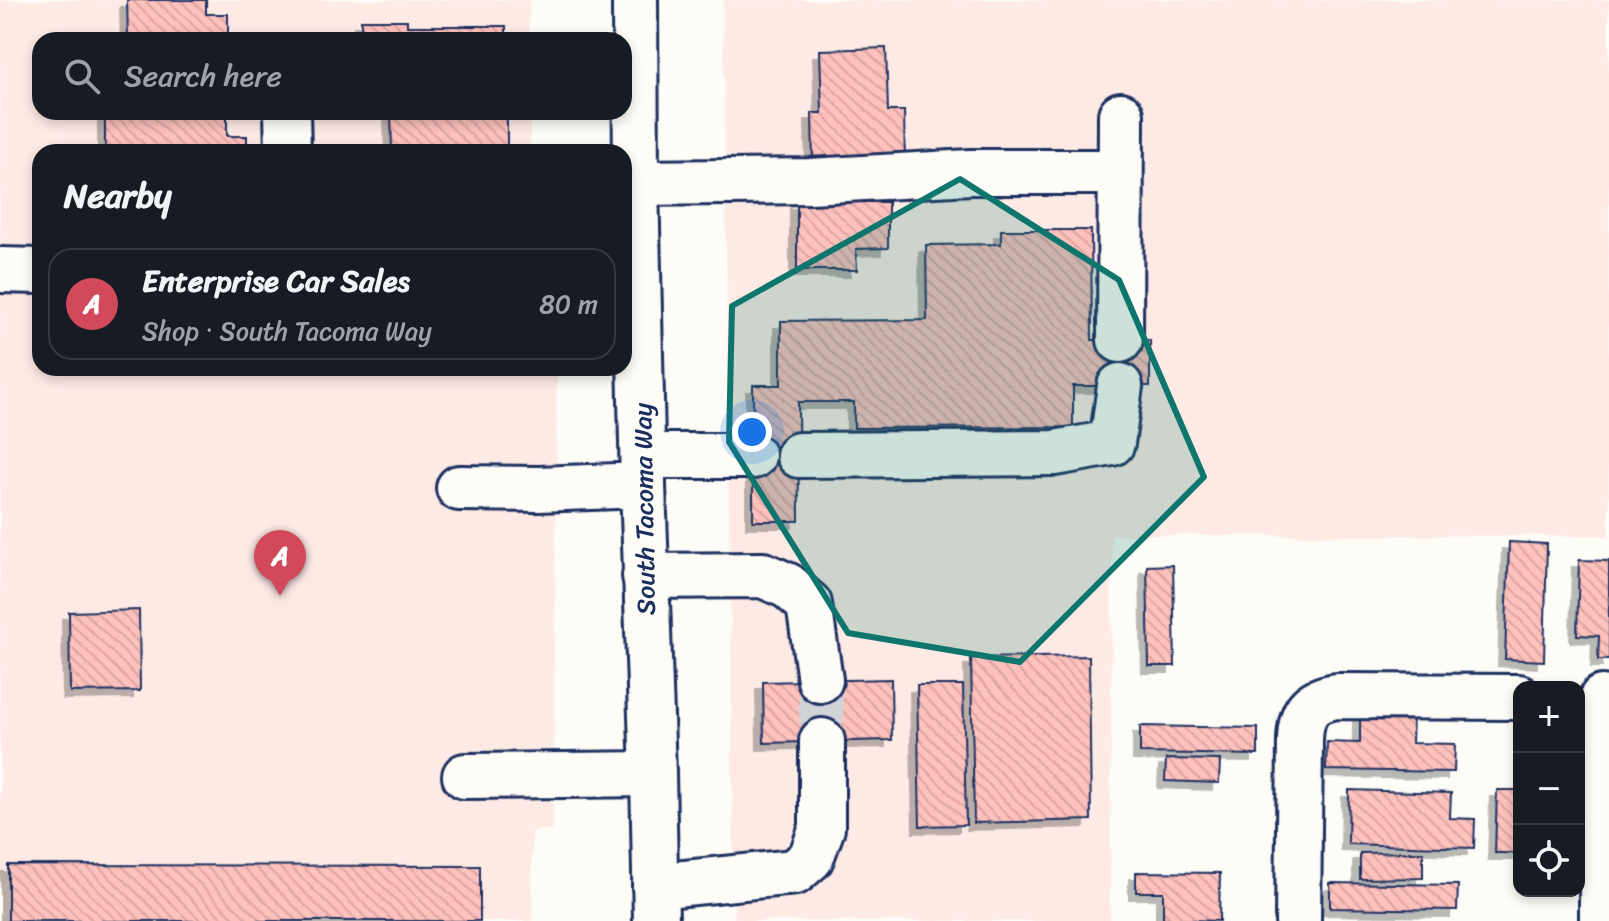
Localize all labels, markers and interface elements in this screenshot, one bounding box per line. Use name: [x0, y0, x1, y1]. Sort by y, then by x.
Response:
search box: [32, 32, 632, 120]
text: Search here: [124, 49, 282, 103]
icon: search: [60, 54, 104, 98]
text: Nearby: [64, 166, 172, 226]
text: Enterprise Car Sales: [142, 254, 410, 308]
text: A: [83, 281, 101, 327]
text: 80 m: [539, 281, 598, 327]
text: Shop · South Tacoma Way: [142, 308, 432, 354]
street label: South Tacoma Way: [619, 402, 669, 616]
your location: [732, 412, 772, 452]
pin: A: [254, 530, 306, 596]
map controls: [1513, 681, 1585, 897]
button: +: [1513, 681, 1585, 753]
button: −: [1513, 753, 1585, 825]
button: locate: [1513, 825, 1585, 897]

